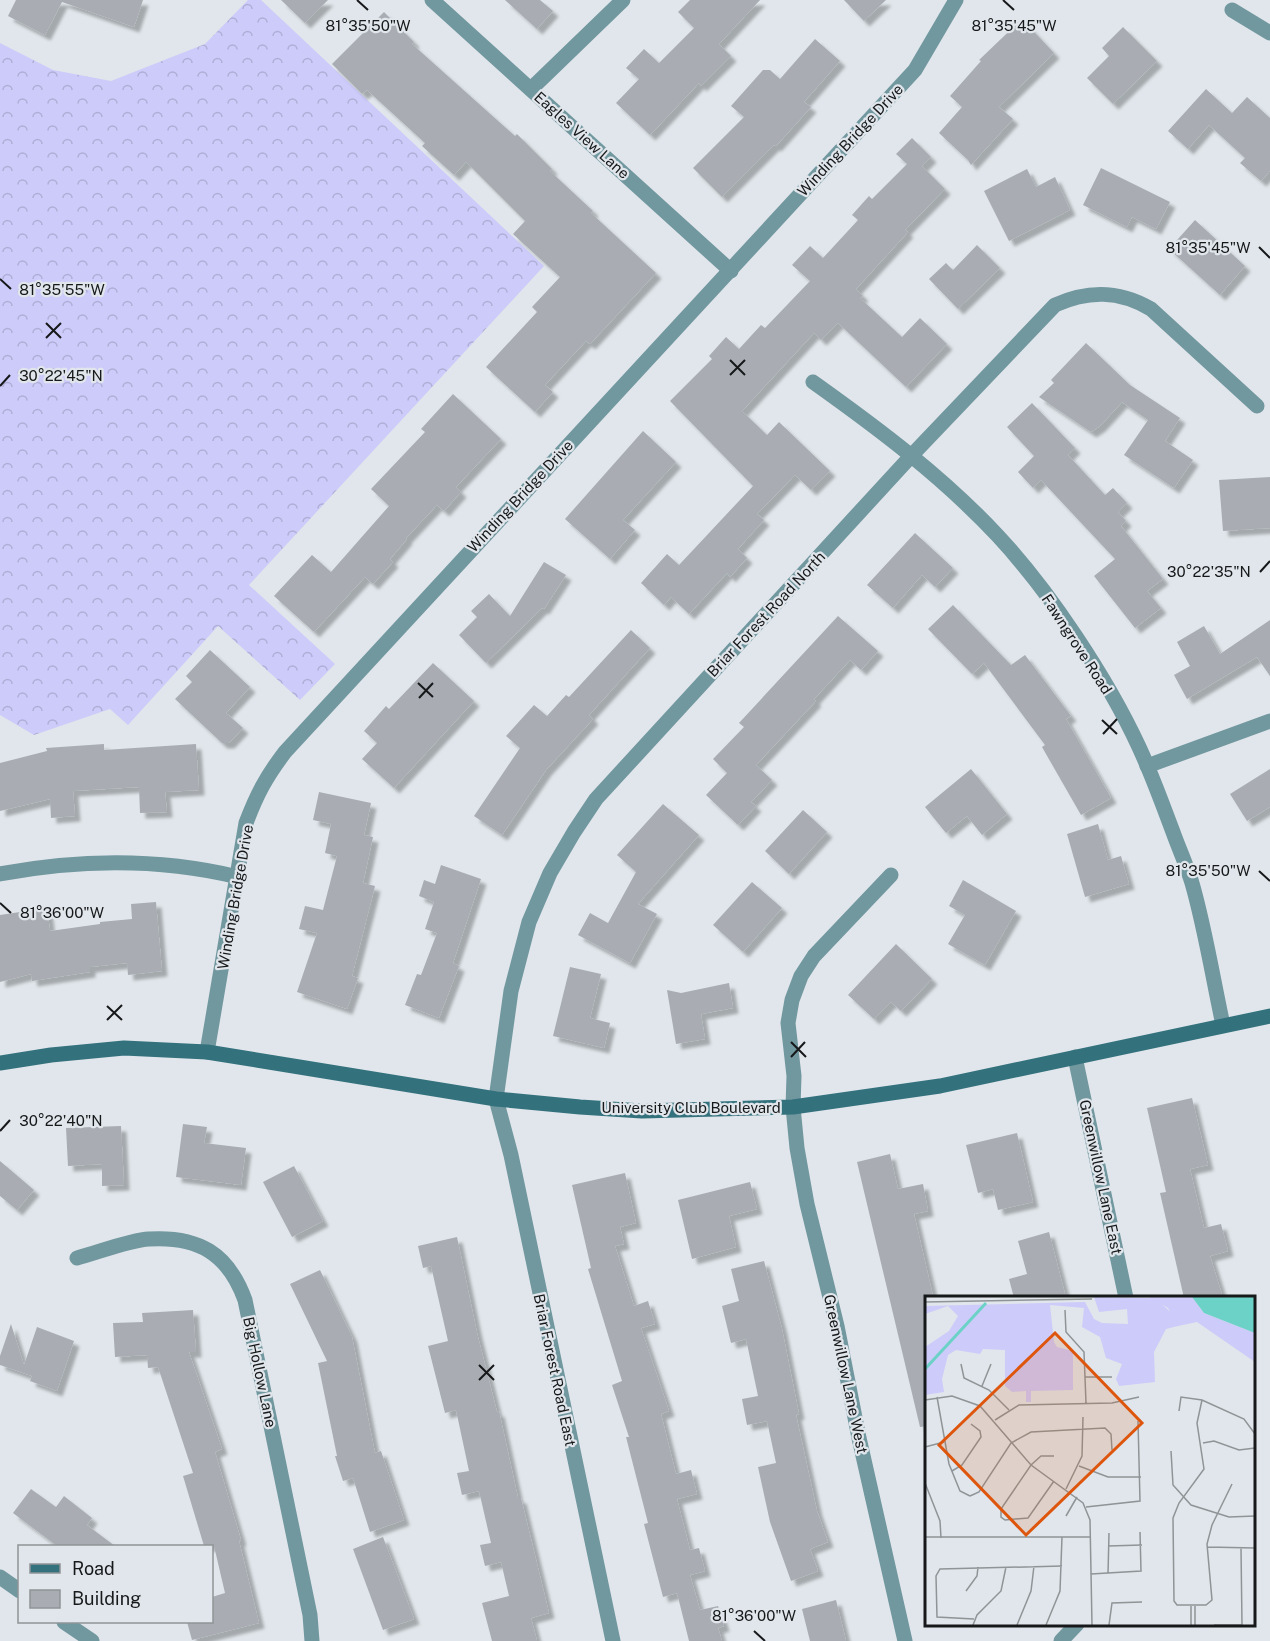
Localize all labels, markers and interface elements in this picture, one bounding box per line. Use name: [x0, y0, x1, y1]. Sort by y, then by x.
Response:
text: 81°35'50"W: [325, 17, 411, 34]
text: 81°35'45"W: [971, 17, 1057, 34]
street label: Winding Bridge Drive: [794, 80, 906, 200]
street label: Eagles View Lane: [531, 88, 633, 182]
text: 81°35'45"W: [1165, 239, 1251, 256]
text: 81°35'55"W: [19, 281, 105, 298]
text: 30°22'45"N: [19, 367, 103, 384]
street label: Winding Bridge Drive: [464, 436, 576, 556]
street label: Briar Forest Road North: [704, 548, 828, 680]
text: 30°22'35"N: [1167, 563, 1251, 580]
street label: Fawngrove Road: [1038, 591, 1116, 697]
street label: Winding Bridge Drive: [214, 823, 256, 971]
text: 81°35'50"W: [1165, 862, 1251, 879]
text: 81°36'00"W: [20, 904, 104, 921]
street label: Greenwillow Lane East: [1076, 1098, 1126, 1256]
street label: University Club Boulevard: [601, 1099, 781, 1116]
text: 30°22'40"N: [19, 1112, 103, 1129]
street label: Briar Forest Road East: [531, 1292, 580, 1448]
street label: Greenwillow Lane West: [821, 1293, 871, 1455]
inset map: [925, 1296, 1255, 1626]
street label: Big Hollow Lane: [240, 1315, 280, 1429]
legend: [18, 1545, 213, 1623]
text: Road: [72, 1558, 115, 1579]
text: Building: [72, 1588, 141, 1609]
text: 81°36'00"W: [712, 1607, 796, 1624]

